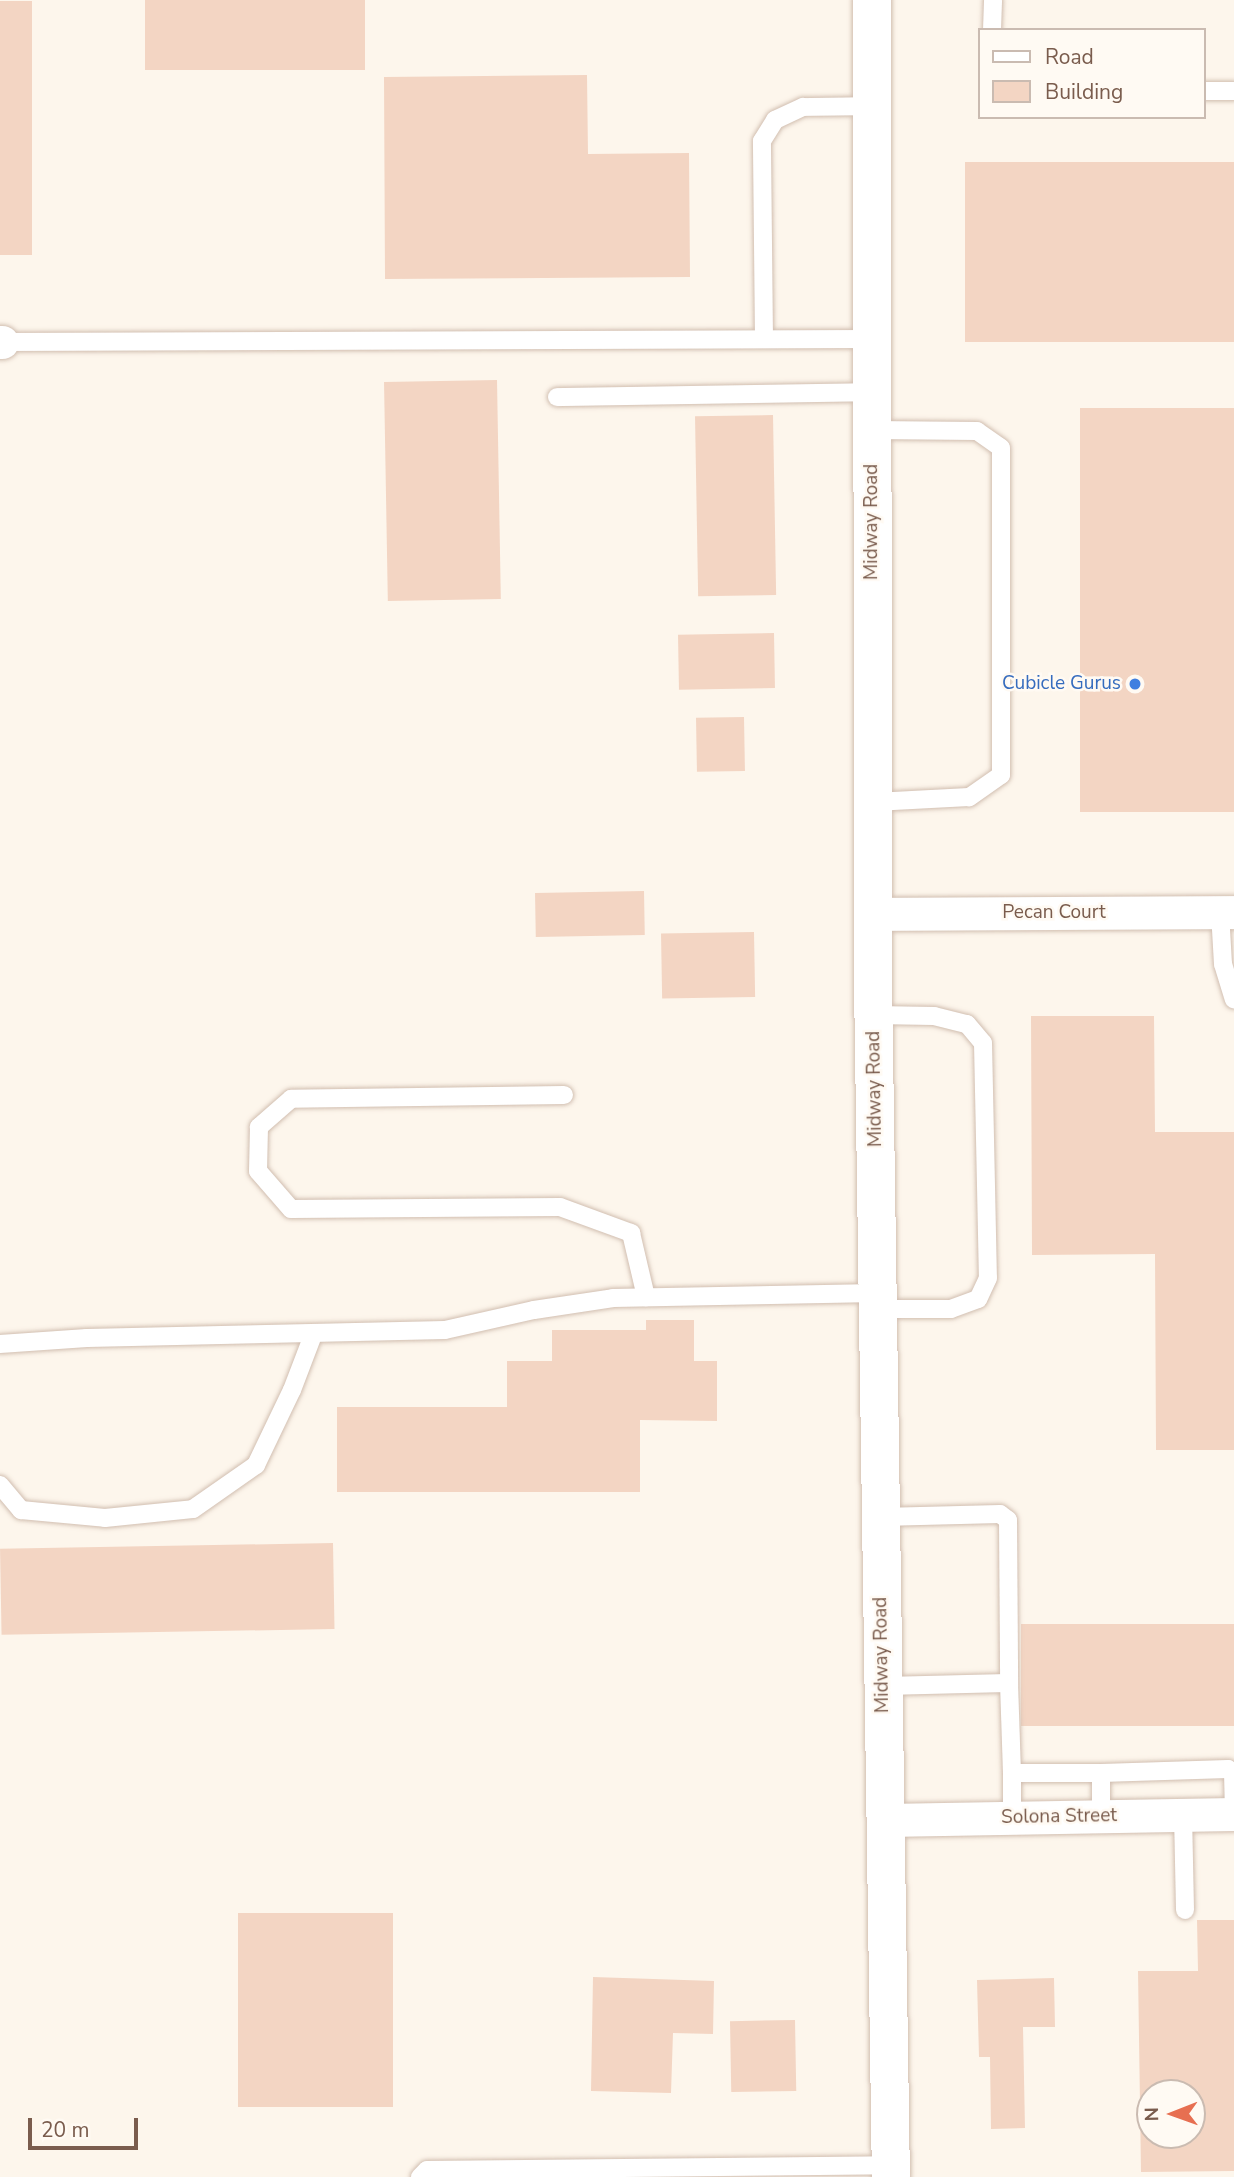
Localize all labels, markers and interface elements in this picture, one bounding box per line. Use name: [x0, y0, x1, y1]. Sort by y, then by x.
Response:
legend: [978, 28, 1206, 119]
text: Road: [1045, 43, 1094, 71]
text: Building: [1045, 78, 1123, 106]
street label: Midway Road: [861, 464, 883, 580]
place label: Cubicle Gurus: [1002, 673, 1121, 695]
marker: Cubicle Gurus: [1127, 676, 1143, 692]
street label: Pecan Court: [1002, 902, 1106, 924]
street label: Midway Road: [863, 1031, 887, 1147]
street label: Midway Road: [870, 1597, 894, 1713]
street label: Solona Street: [1001, 1805, 1117, 1829]
north arrow: [1136, 2079, 1206, 2149]
scale bar: [32, 2104, 142, 2148]
text: N: [1139, 2107, 1165, 2122]
text: 20 m: [41, 2116, 90, 2144]

